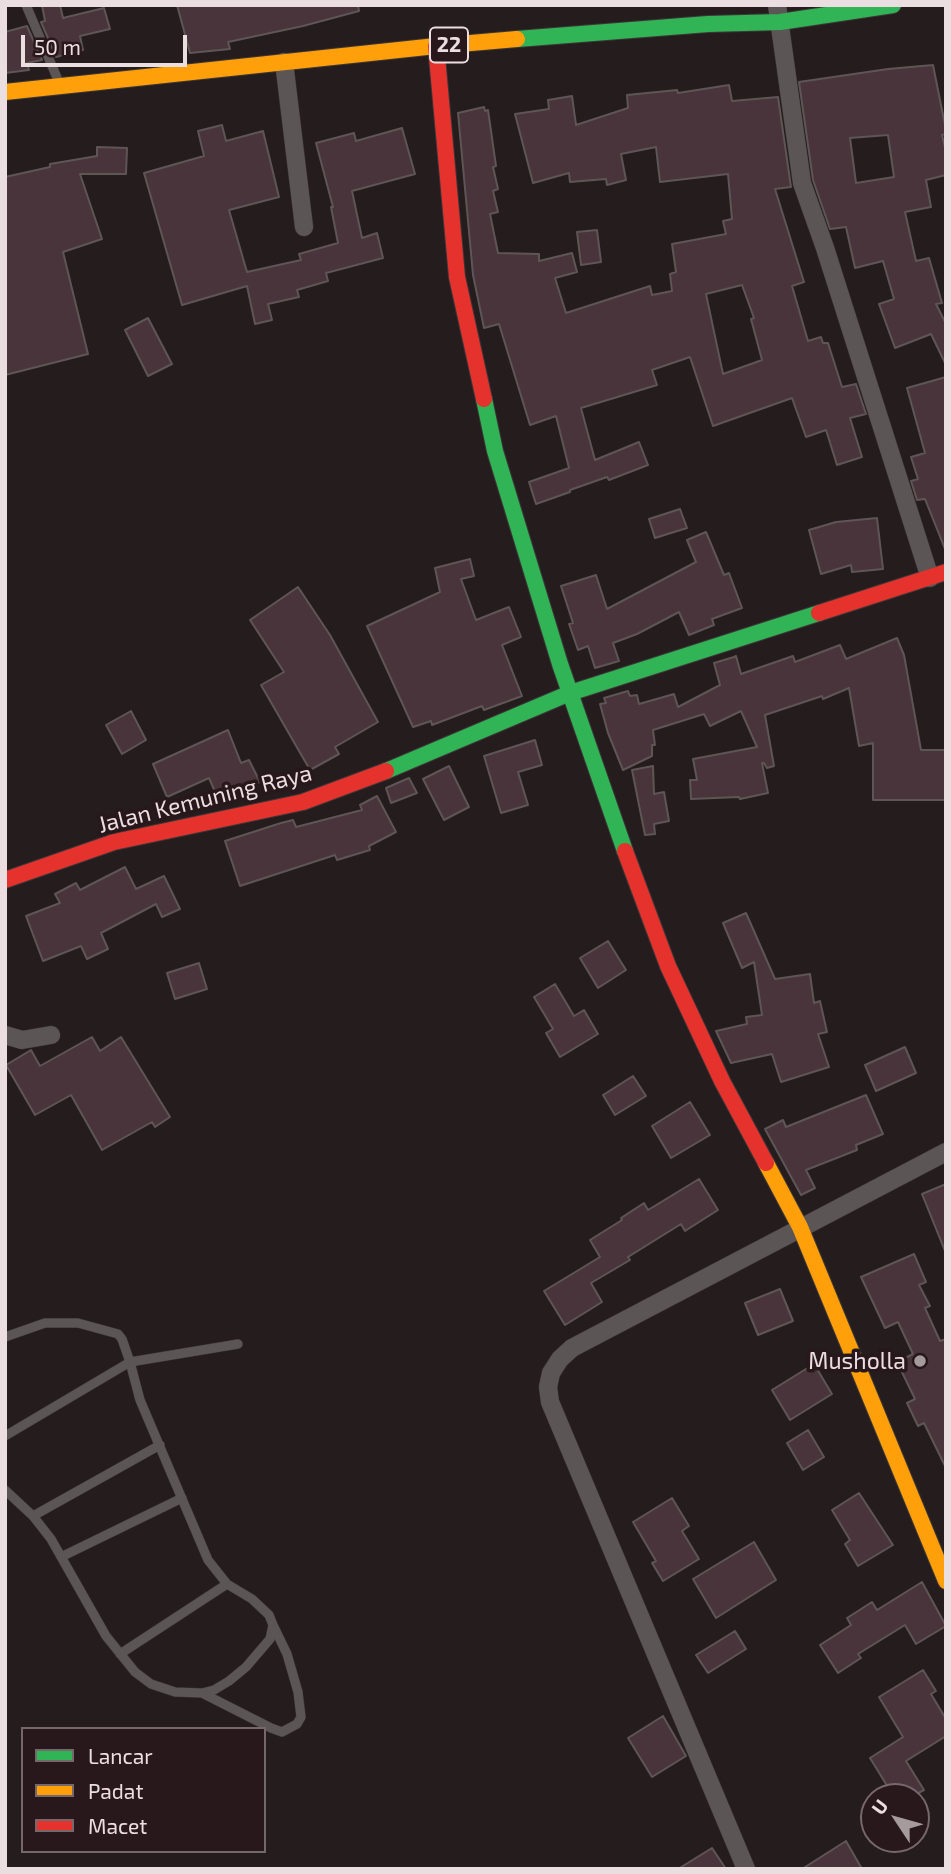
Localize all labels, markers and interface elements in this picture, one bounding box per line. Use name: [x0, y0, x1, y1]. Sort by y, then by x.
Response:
scale bar: [24, 21, 191, 65]
road number: 22: [430, 28, 468, 62]
text: 50 m: [34, 34, 81, 59]
street label: Jalan Kemuning Raya: [95, 759, 315, 839]
place label: Musholla: [808, 1347, 906, 1375]
marker: Musholla: [912, 1353, 928, 1369]
legend: [21, 1727, 266, 1853]
text: Lancar: [88, 1743, 153, 1768]
text: Padat: [88, 1778, 143, 1803]
north arrow: [860, 1783, 930, 1853]
text: U: [866, 1795, 892, 1819]
text: Macet: [88, 1813, 147, 1838]

